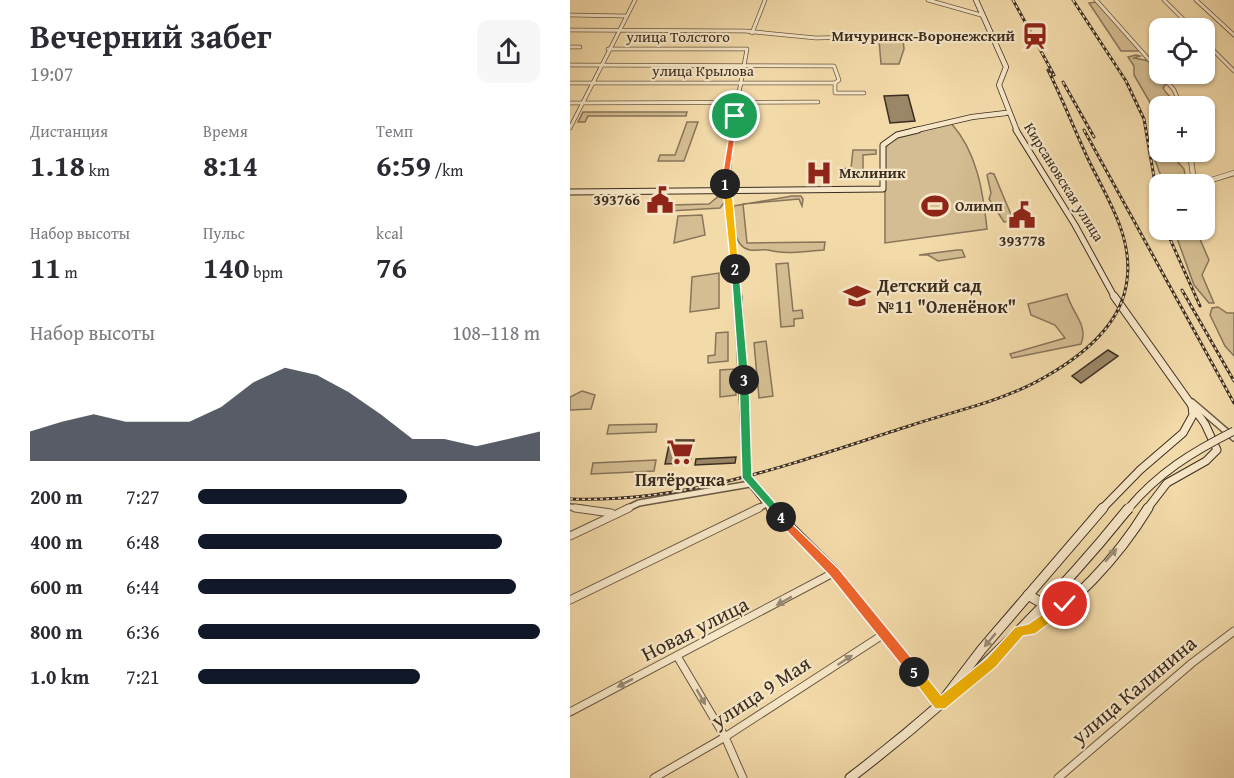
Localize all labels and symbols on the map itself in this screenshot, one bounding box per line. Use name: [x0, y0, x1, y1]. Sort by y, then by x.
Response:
station icon: Мичуринск-Воронежский: [1020, 21, 1050, 51]
place label: Мичуринск-Воронежский: [832, 25, 1016, 46]
street label: улица Толстого: [625, 26, 730, 47]
street label: улица Крылова: [651, 60, 755, 81]
pin: [709, 90, 760, 141]
street label: Кирсановская улица: [1019, 118, 1110, 246]
hospital icon: Мклиник: [804, 158, 834, 188]
place label: Мклиник: [839, 162, 906, 183]
pin: 1: [710, 169, 740, 199]
public building icon: 393766: [645, 185, 675, 215]
place label: 393766: [593, 189, 640, 210]
sports icon: Олимп: [920, 191, 950, 221]
place label: Олимп: [955, 195, 1003, 216]
public building icon: 393778: [1007, 200, 1037, 230]
place label: 393778: [999, 230, 1046, 251]
pin: 2: [720, 254, 750, 284]
place label: Детский сад №11 "Оленёнок": [876, 272, 1016, 320]
school or university icon: Детский сад №11 "Оленёнок": [842, 281, 872, 311]
pin: 3: [729, 365, 759, 395]
supermarket icon: Пятёрочка: [665, 437, 695, 467]
place label: Пятёрочка: [635, 466, 726, 493]
pin: 4: [766, 502, 796, 532]
one-way arrow: [1104, 548, 1117, 563]
pin: [1039, 578, 1090, 629]
street label: Новая улица: [636, 588, 754, 669]
one-way arrow: [775, 596, 792, 606]
street label: улица Калинина: [1064, 628, 1203, 752]
one-way arrow: [984, 632, 997, 647]
street label: улица 9 Мая: [704, 648, 817, 736]
one-way arrow: [836, 654, 852, 666]
pin: 5: [899, 657, 929, 687]
one-way arrow: [617, 678, 634, 688]
one-way arrow: [696, 689, 706, 706]

